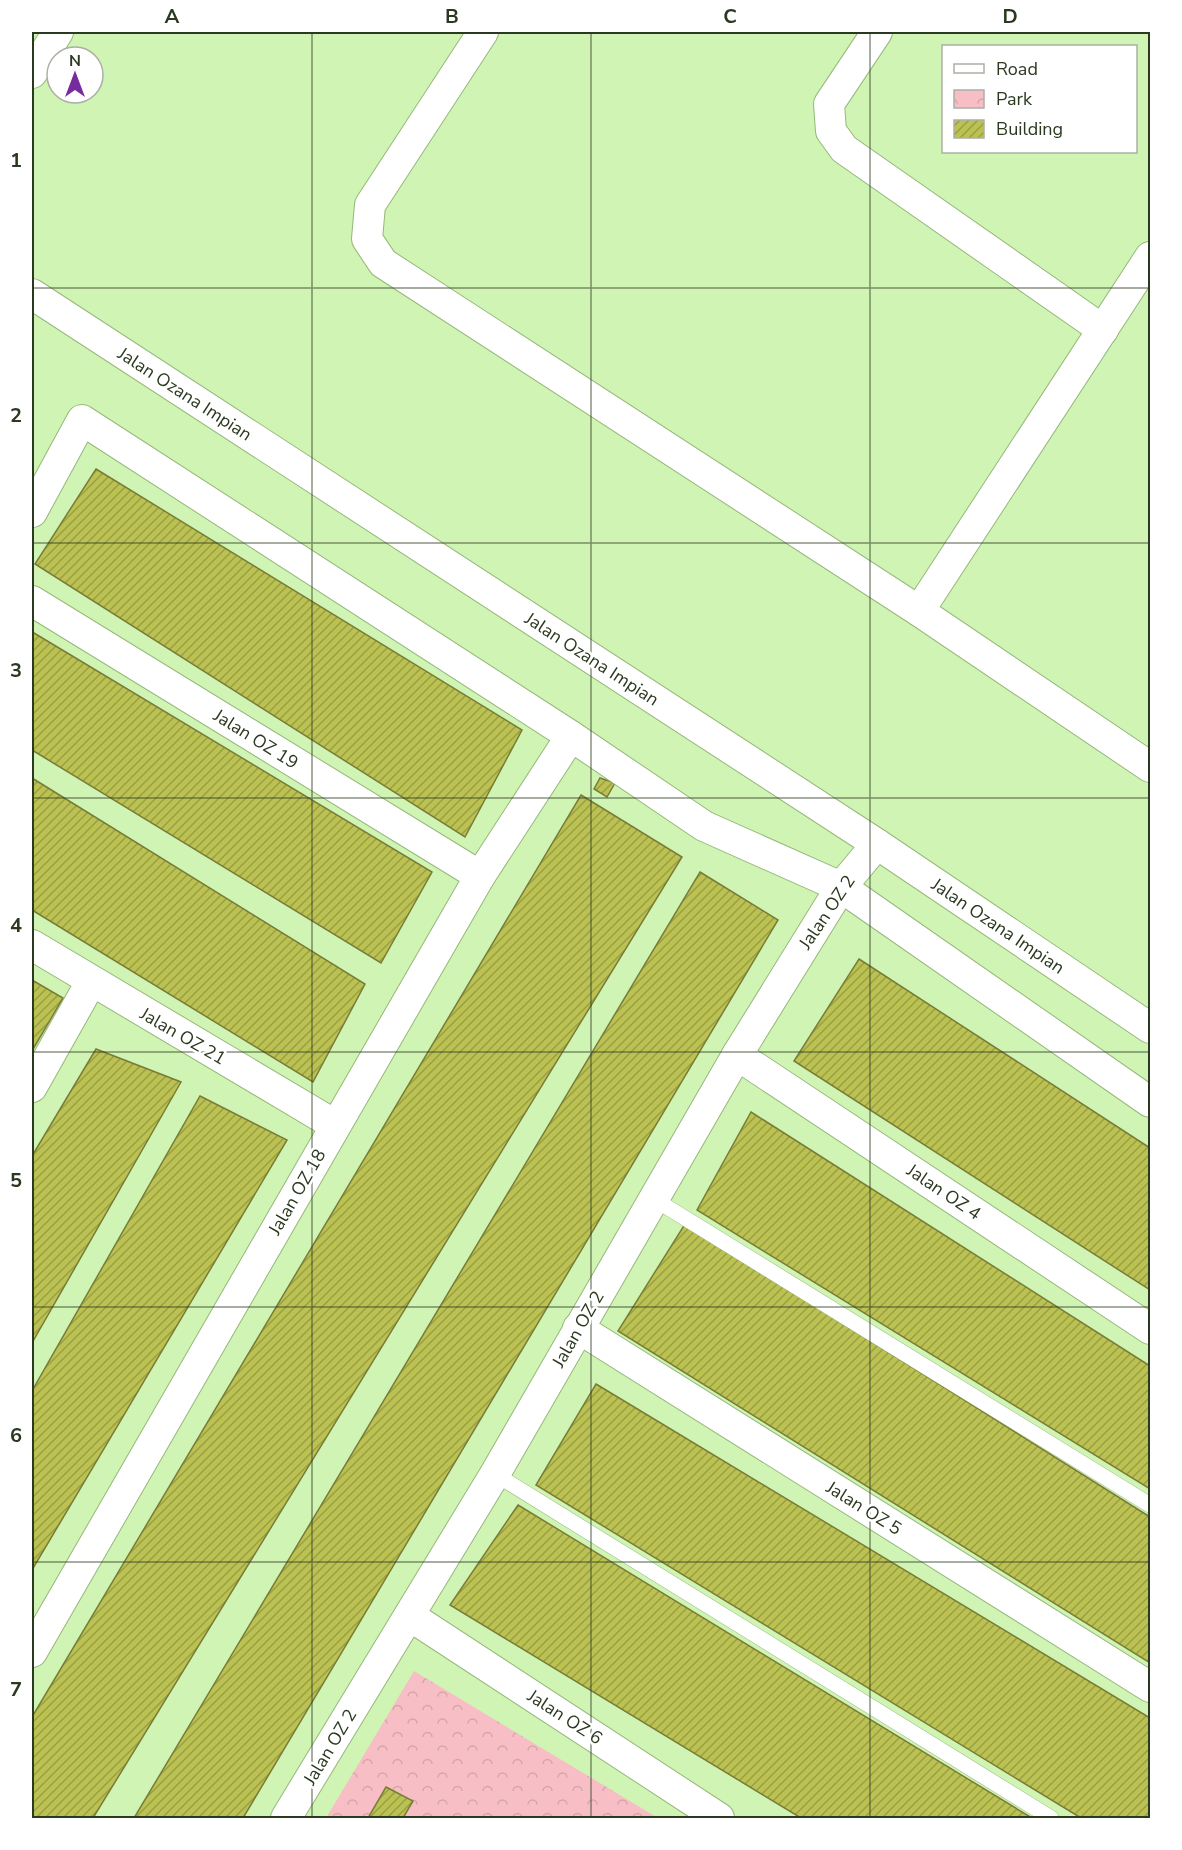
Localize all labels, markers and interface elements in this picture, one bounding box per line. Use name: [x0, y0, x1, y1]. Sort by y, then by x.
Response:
text: A: [165, 3, 180, 30]
text: B: [445, 3, 459, 30]
text: C: [723, 3, 737, 30]
text: D: [1002, 3, 1018, 30]
north arrow: [45, 45, 105, 105]
legend: [942, 45, 1137, 153]
text: N: [69, 50, 81, 72]
text: Road: [996, 57, 1038, 81]
text: Park: [996, 87, 1033, 111]
text: Building: [996, 117, 1063, 141]
text: 1: [10, 147, 22, 174]
street label: Jalan Ozana Impian: [112, 341, 257, 446]
text: 2: [10, 402, 22, 429]
street label: Jalan Ozana Impian: [519, 606, 664, 711]
text: 3: [10, 657, 22, 684]
street label: Jalan OZ 19: [208, 703, 303, 774]
street label: Jalan OZ 2: [793, 870, 861, 955]
street label: Jalan Ozana Impian: [926, 872, 1069, 979]
text: 4: [10, 912, 22, 939]
street label: Jalan OZ 21: [135, 1001, 230, 1070]
street label: Jalan OZ 18: [262, 1145, 331, 1240]
street label: Jalan OZ 4: [901, 1158, 986, 1226]
text: 5: [10, 1167, 22, 1194]
street label: Jalan OZ 2: [546, 1286, 610, 1373]
text: 6: [10, 1422, 22, 1449]
street label: Jalan OZ 5: [821, 1475, 906, 1541]
text: 7: [10, 1676, 22, 1703]
street label: Jalan OZ 6: [522, 1683, 607, 1750]
street label: Jalan OZ 2: [297, 1705, 362, 1790]

